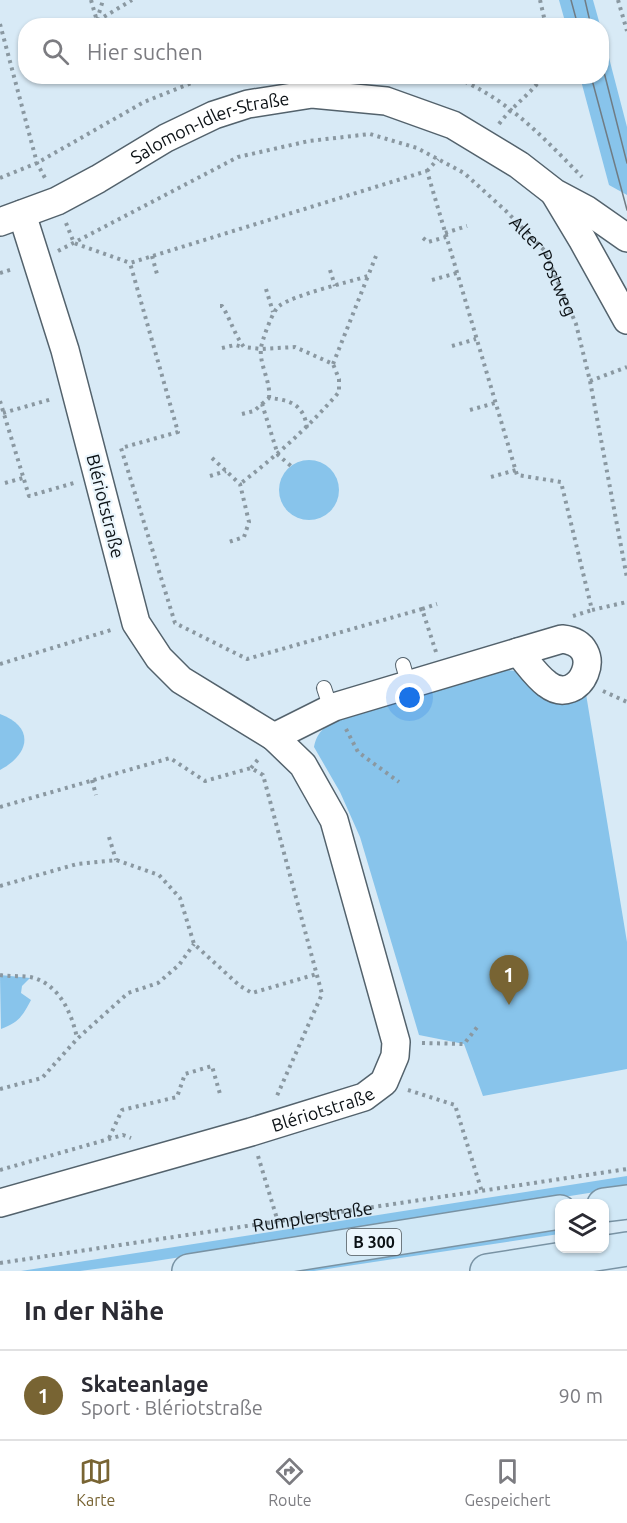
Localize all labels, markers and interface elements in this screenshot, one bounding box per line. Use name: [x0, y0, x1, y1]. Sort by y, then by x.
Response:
search box: [18, 18, 609, 84]
icon: search: [39, 35, 72, 68]
text: Hier suchen: [87, 39, 203, 64]
street label: Salomon-Idler-Straße: [127, 88, 291, 167]
street label: Alter Postweg: [506, 212, 581, 319]
street label: Blériotstraße: [83, 452, 129, 560]
your location: [395, 683, 424, 712]
pin: 1: [490, 956, 528, 1005]
street label: Blériotstraße: [269, 1083, 378, 1135]
street label: Rumplerstraße: [251, 1197, 374, 1235]
map controls: [555, 1199, 609, 1253]
button: layers: [555, 1199, 609, 1253]
road number: B 300: [347, 1229, 401, 1255]
text: In der Nähe: [24, 1296, 164, 1325]
text: Skateanlage: [81, 1371, 209, 1396]
text: 1: [38, 1384, 49, 1407]
text: 90 m: [559, 1384, 603, 1407]
text: Sport · Blériotstraße: [81, 1396, 263, 1419]
tab: Karte: [76, 1455, 115, 1509]
tab: Route: [268, 1455, 312, 1509]
tab: Gespeichert: [464, 1455, 551, 1509]

